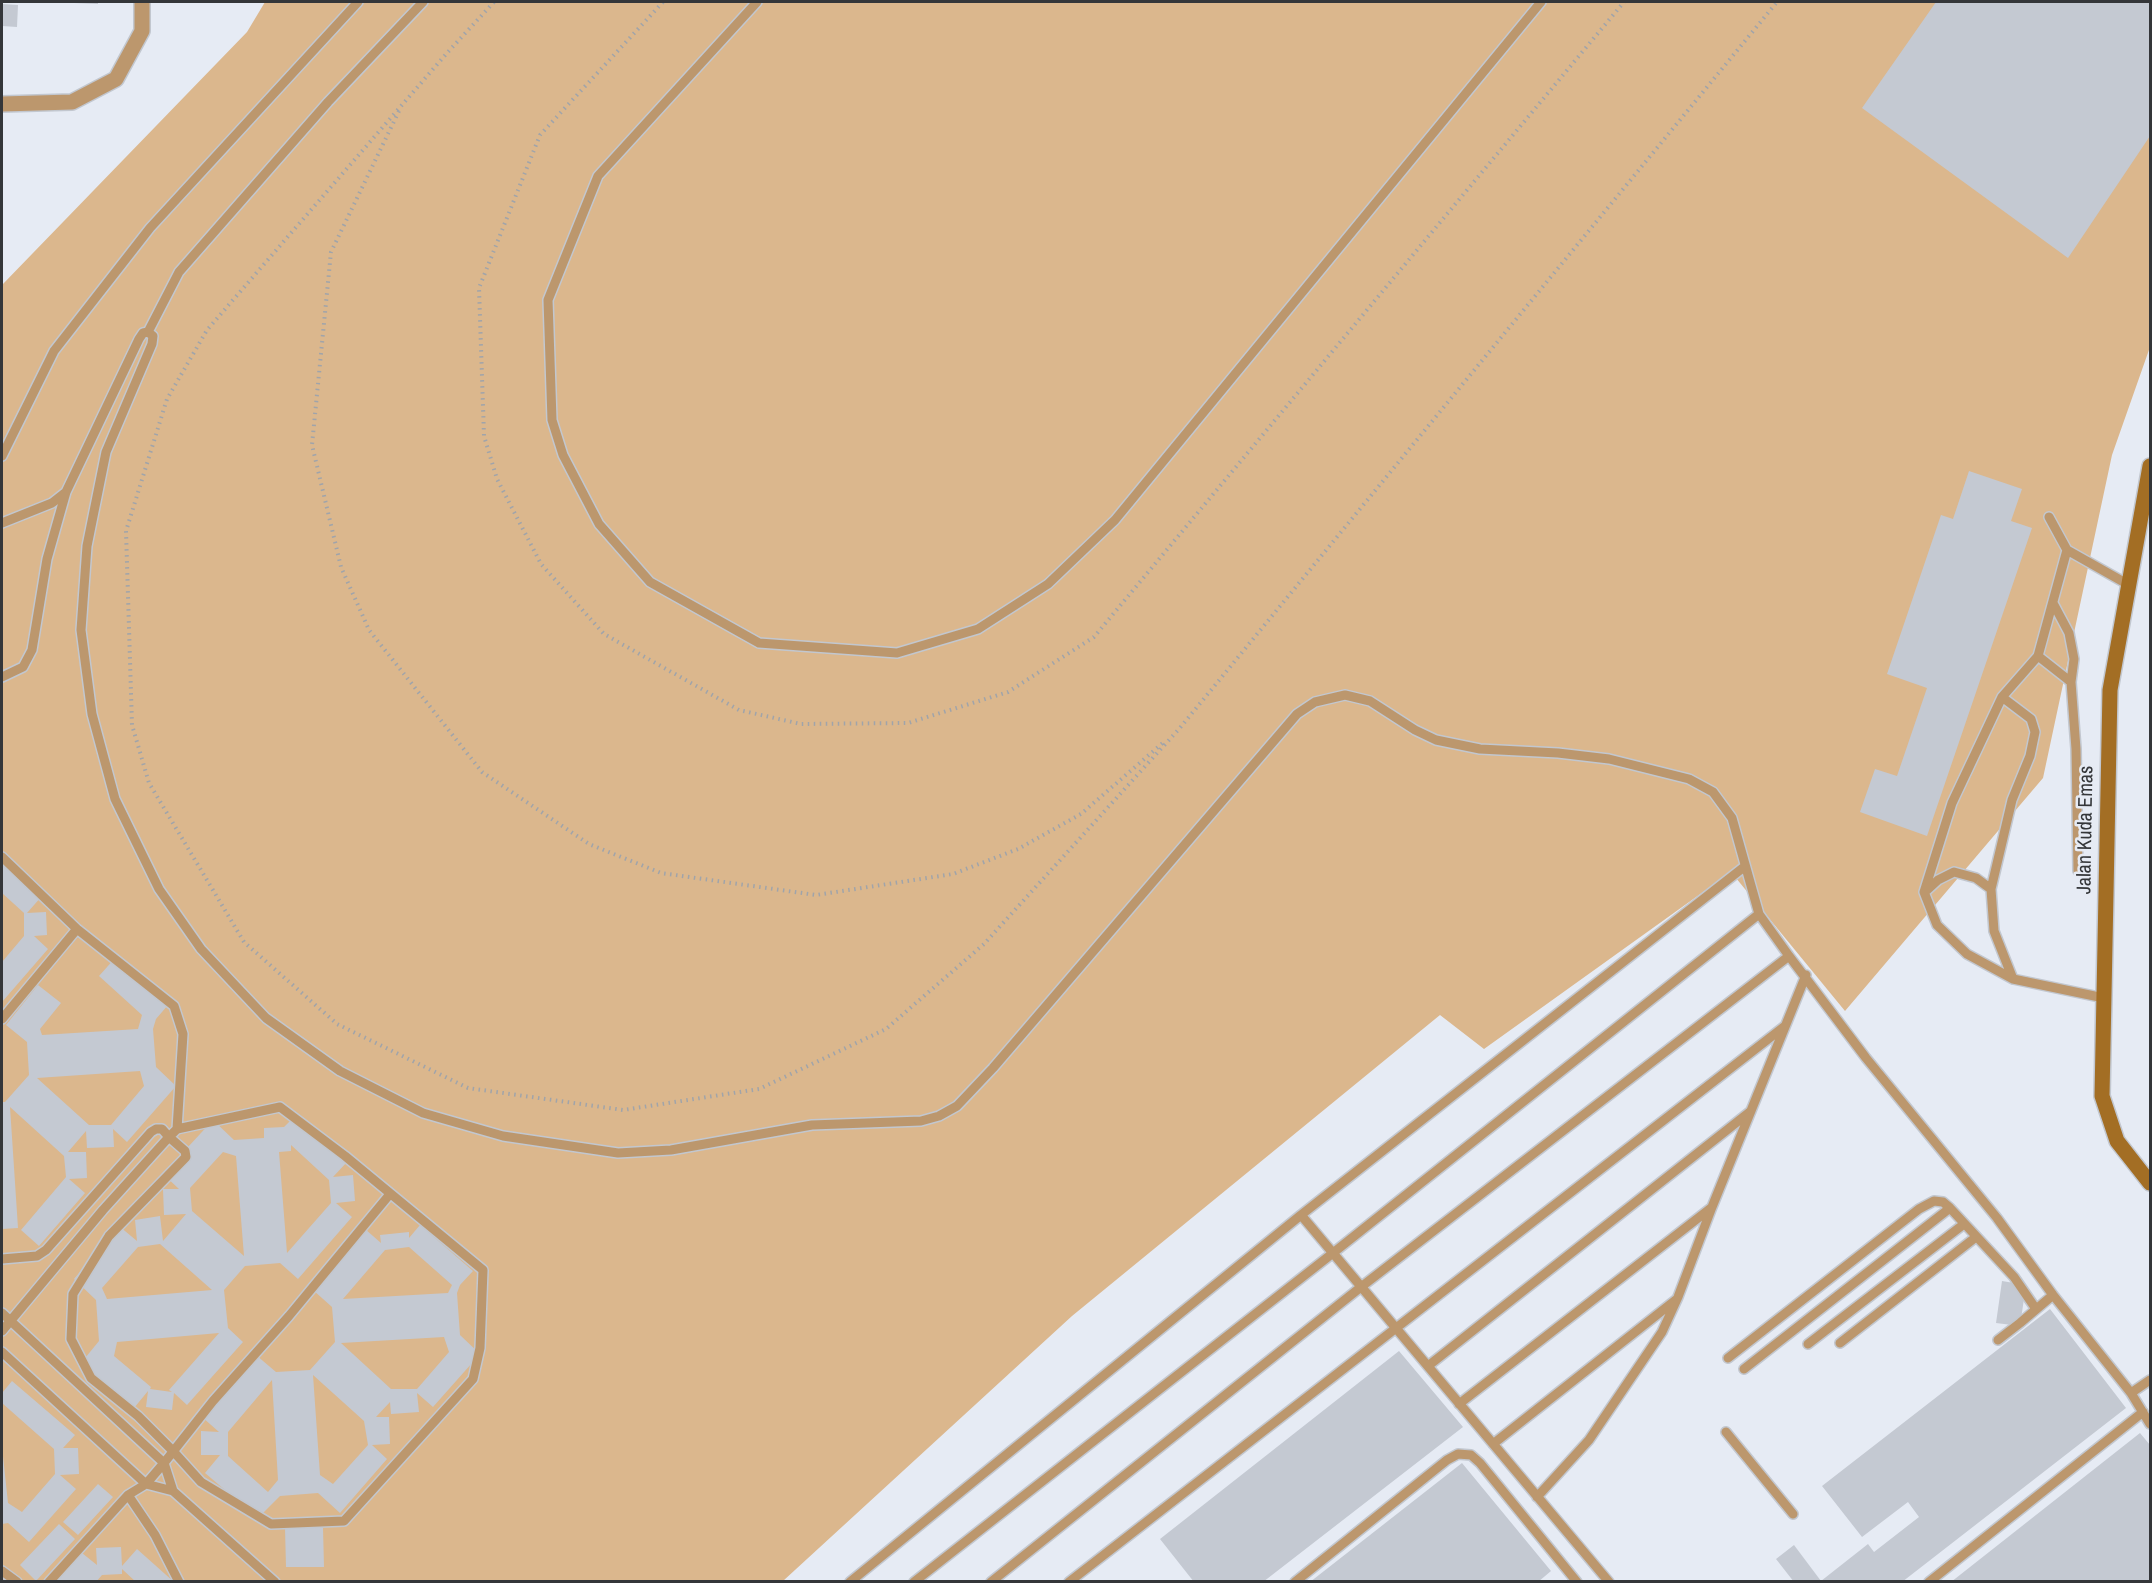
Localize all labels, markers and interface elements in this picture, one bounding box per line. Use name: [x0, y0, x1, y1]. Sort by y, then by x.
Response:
street label: Jalan Kuda Emas: [2073, 766, 2099, 894]

